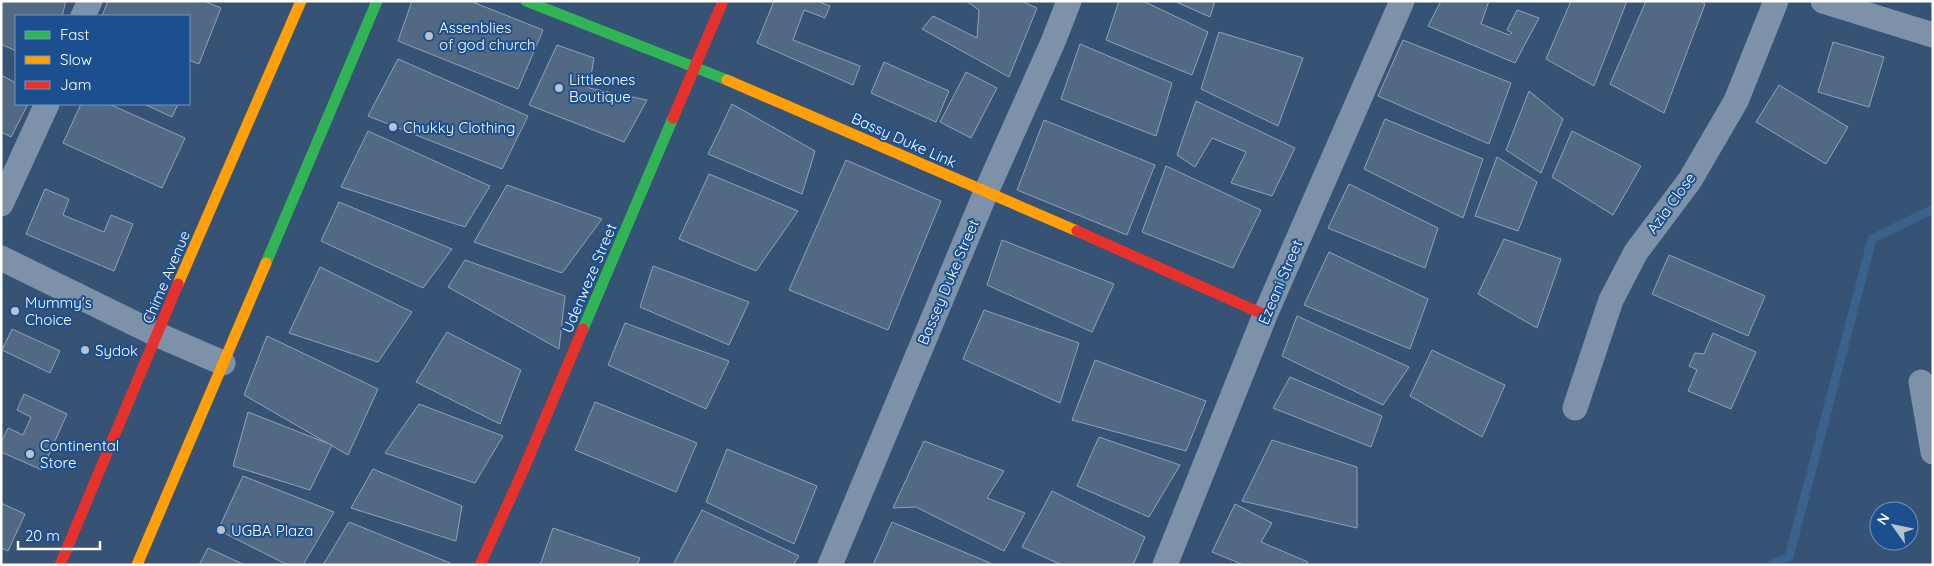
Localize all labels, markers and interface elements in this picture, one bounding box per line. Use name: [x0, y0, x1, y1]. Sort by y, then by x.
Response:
legend: [15, 15, 190, 105]
place label: Assenblies of god church: [439, 18, 535, 54]
text: Fast: [60, 25, 89, 44]
marker: Assenblies of god church: [423, 30, 435, 42]
text: Slow: [60, 50, 92, 69]
place label: Littleones Boutique: [569, 70, 635, 106]
text: Jam: [60, 75, 91, 94]
marker: Littleones Boutique: [553, 82, 565, 94]
street label: Bassy Duke Link: [849, 108, 959, 172]
place label: Chukky Clothing: [403, 118, 515, 137]
marker: Chukky Clothing: [387, 121, 399, 133]
street label: Azia Close: [1642, 169, 1700, 237]
street label: Bassey Duke Street: [913, 216, 983, 348]
street label: Udenweze Street: [557, 220, 621, 336]
street label: Chime Avenue: [138, 228, 194, 326]
street label: Ezeani Street: [1254, 237, 1306, 327]
place label: Mummy's Choice: [25, 293, 92, 329]
marker: Mummy's Choice: [9, 305, 21, 317]
place label: Sydok: [95, 341, 138, 360]
marker: Sydok: [79, 344, 91, 356]
place label: Continental Store: [40, 436, 119, 472]
marker: Continental Store: [24, 448, 36, 460]
north arrow: [1869, 501, 1919, 551]
text: N: [1873, 510, 1893, 528]
scale bar: [18, 518, 100, 550]
place label: UGBA Plaza: [231, 521, 313, 540]
marker: UGBA Plaza: [215, 524, 227, 536]
text: 20 m: [25, 526, 60, 545]

